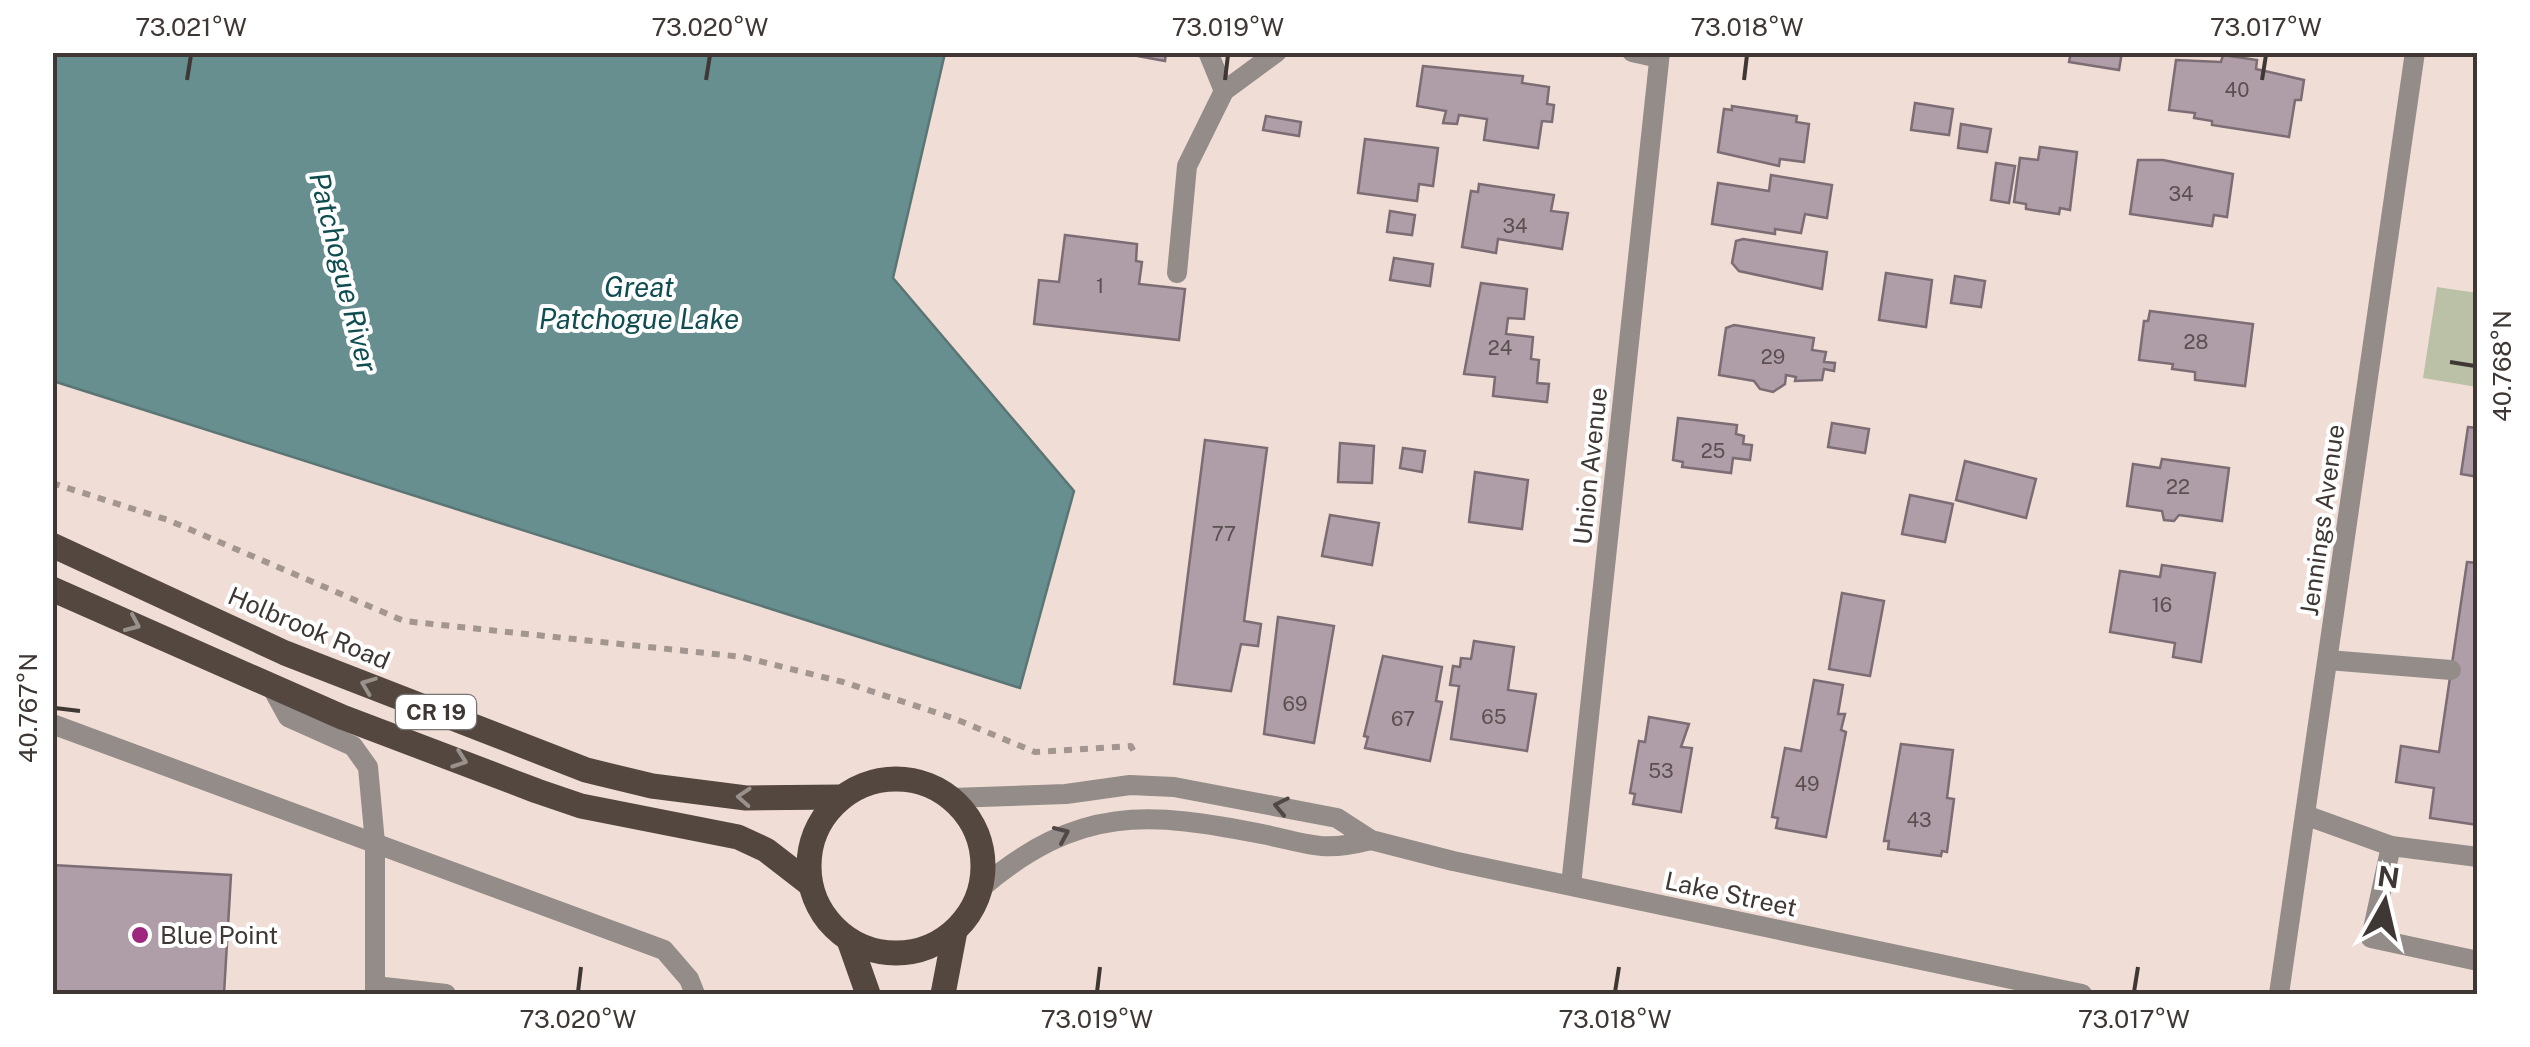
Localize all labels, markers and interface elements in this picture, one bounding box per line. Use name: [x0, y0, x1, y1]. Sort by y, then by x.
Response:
text: 73.021°W: [135, 12, 247, 42]
text: 73.020°W: [652, 12, 769, 42]
text: 73.019°W: [1172, 12, 1284, 42]
text: 73.018°W: [1691, 12, 1804, 42]
text: 73.017°W: [2210, 12, 2322, 42]
house number: 40: [2225, 78, 2249, 102]
water label: Patchogue River: [303, 169, 385, 376]
house number: 34: [2168, 182, 2194, 206]
house number: 34: [1502, 214, 1528, 238]
water label: Great Patchogue Lake: [539, 270, 739, 335]
house number: 1: [1096, 274, 1104, 298]
text: 40.768°N: [2487, 310, 2517, 422]
house number: 28: [2184, 330, 2208, 354]
house number: 24: [1488, 336, 1512, 360]
house number: 29: [1761, 345, 1785, 369]
street label: Union Avenue: [1567, 386, 1613, 546]
street label: Jennings Avenue: [2294, 422, 2350, 618]
house number: 25: [1701, 439, 1725, 463]
house number: 22: [2166, 475, 2190, 499]
house number: 77: [1212, 522, 1236, 546]
street label: Holbrook Road: [224, 580, 394, 676]
house number: 16: [2152, 593, 2172, 617]
one-way arrow: [123, 612, 141, 632]
text: 40.767°N: [13, 653, 43, 763]
one-way arrow: [360, 677, 378, 697]
house number: 69: [1283, 692, 1307, 716]
road number: CR 19: [396, 695, 476, 729]
house number: 65: [1481, 705, 1507, 729]
house number: 67: [1391, 707, 1415, 731]
one-way arrow: [450, 748, 467, 769]
house number: 53: [1648, 759, 1674, 783]
house number: 49: [1794, 772, 1820, 796]
one-way arrow: [736, 787, 752, 808]
one-way arrow: [1272, 797, 1289, 818]
house number: 43: [1906, 808, 1932, 832]
one-way arrow: [1052, 827, 1070, 847]
north arrow: [2335, 852, 2435, 952]
text: N: [2375, 859, 2402, 895]
street label: Lake Street: [1662, 865, 1800, 923]
place label: Blue Point: [160, 920, 278, 950]
marker: Blue Point: [129, 924, 151, 946]
text: 73.020°W: [520, 1004, 637, 1034]
text: 73.019°W: [1041, 1004, 1153, 1034]
text: 73.018°W: [1559, 1004, 1672, 1034]
text: 73.017°W: [2078, 1004, 2190, 1034]

